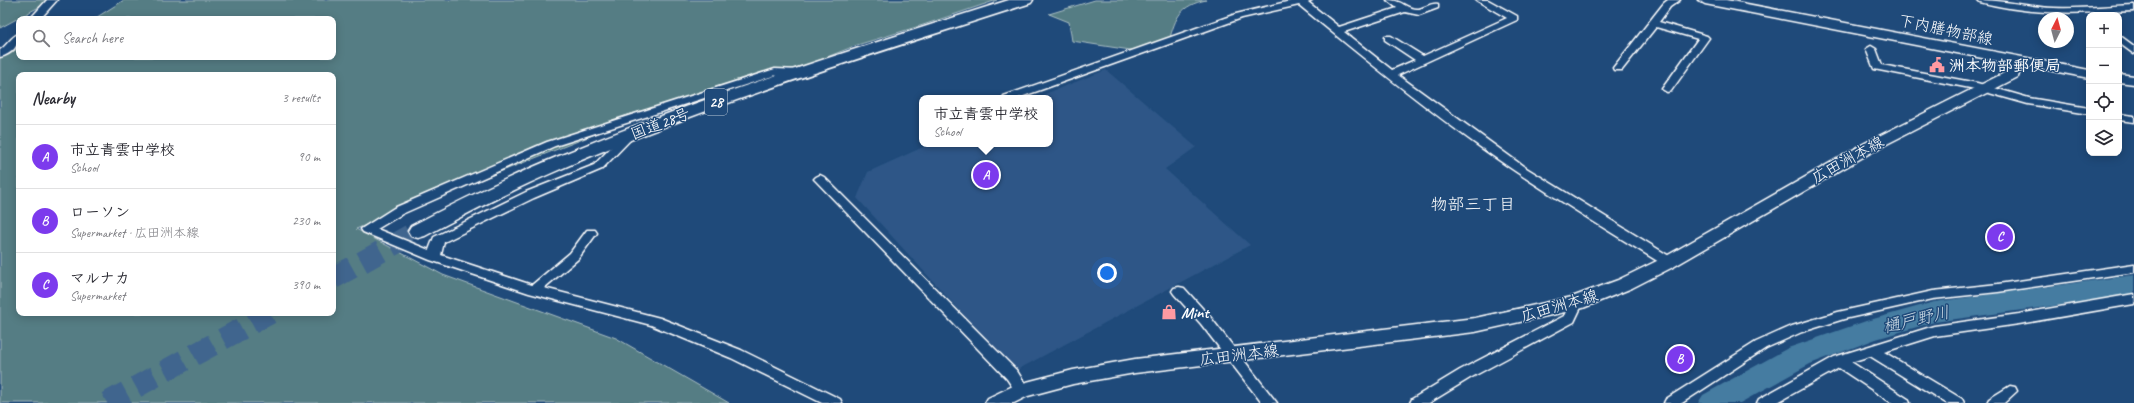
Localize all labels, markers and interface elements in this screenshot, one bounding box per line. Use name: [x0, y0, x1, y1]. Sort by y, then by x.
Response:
street label: 下内膳物部線: [1897, 10, 1995, 50]
north arrow: [2038, 12, 2074, 48]
map controls: [2086, 12, 2122, 156]
button: +: [2086, 12, 2122, 48]
search box: [16, 16, 336, 60]
icon: search: [30, 27, 52, 49]
text: Search here: [62, 29, 123, 48]
button: −: [2086, 48, 2122, 84]
public building icon: 洲本物部郵便局: [1928, 56, 1946, 74]
place label: 洲本物部郵便局: [1949, 56, 2061, 76]
button: locate: [2086, 84, 2122, 120]
text: Nearby: [32, 88, 75, 109]
road number: 28: [705, 89, 727, 115]
text: 3 results: [282, 90, 320, 106]
popup: [919, 95, 1053, 147]
street label: 国道28号: [628, 103, 693, 144]
text: 市立青雲中学校: [933, 105, 1039, 124]
button: layers: [2086, 120, 2122, 156]
text: School: [933, 124, 961, 140]
street label: 広田洲本線: [1808, 132, 1887, 188]
text: 市立青雲中学校: [70, 141, 175, 160]
text: A: [42, 149, 48, 165]
text: 90 m: [298, 149, 320, 165]
text: School: [70, 160, 98, 176]
pin: A: [973, 160, 999, 190]
district label: 物部三丁目: [1431, 194, 1516, 215]
text: ローソン: [70, 203, 130, 222]
text: B: [42, 213, 48, 229]
text: 230 m: [292, 213, 320, 229]
pin: C: [1987, 222, 2013, 252]
text: Supermarket · 広田洲本線: [70, 225, 199, 241]
your location: [1097, 263, 1117, 283]
text: マルナカ: [70, 269, 130, 288]
text: C: [42, 277, 48, 293]
text: 390 m: [292, 277, 320, 293]
street label: 広田洲本線: [1518, 285, 1600, 327]
text: Supermarket: [70, 288, 125, 304]
water label: 樋戸野川: [1881, 302, 1952, 337]
shop icon: Mint: [1160, 303, 1178, 321]
place label: Mint: [1181, 303, 1210, 323]
street label: 広田洲本線: [1198, 340, 1280, 370]
pin: B: [1667, 344, 1693, 374]

